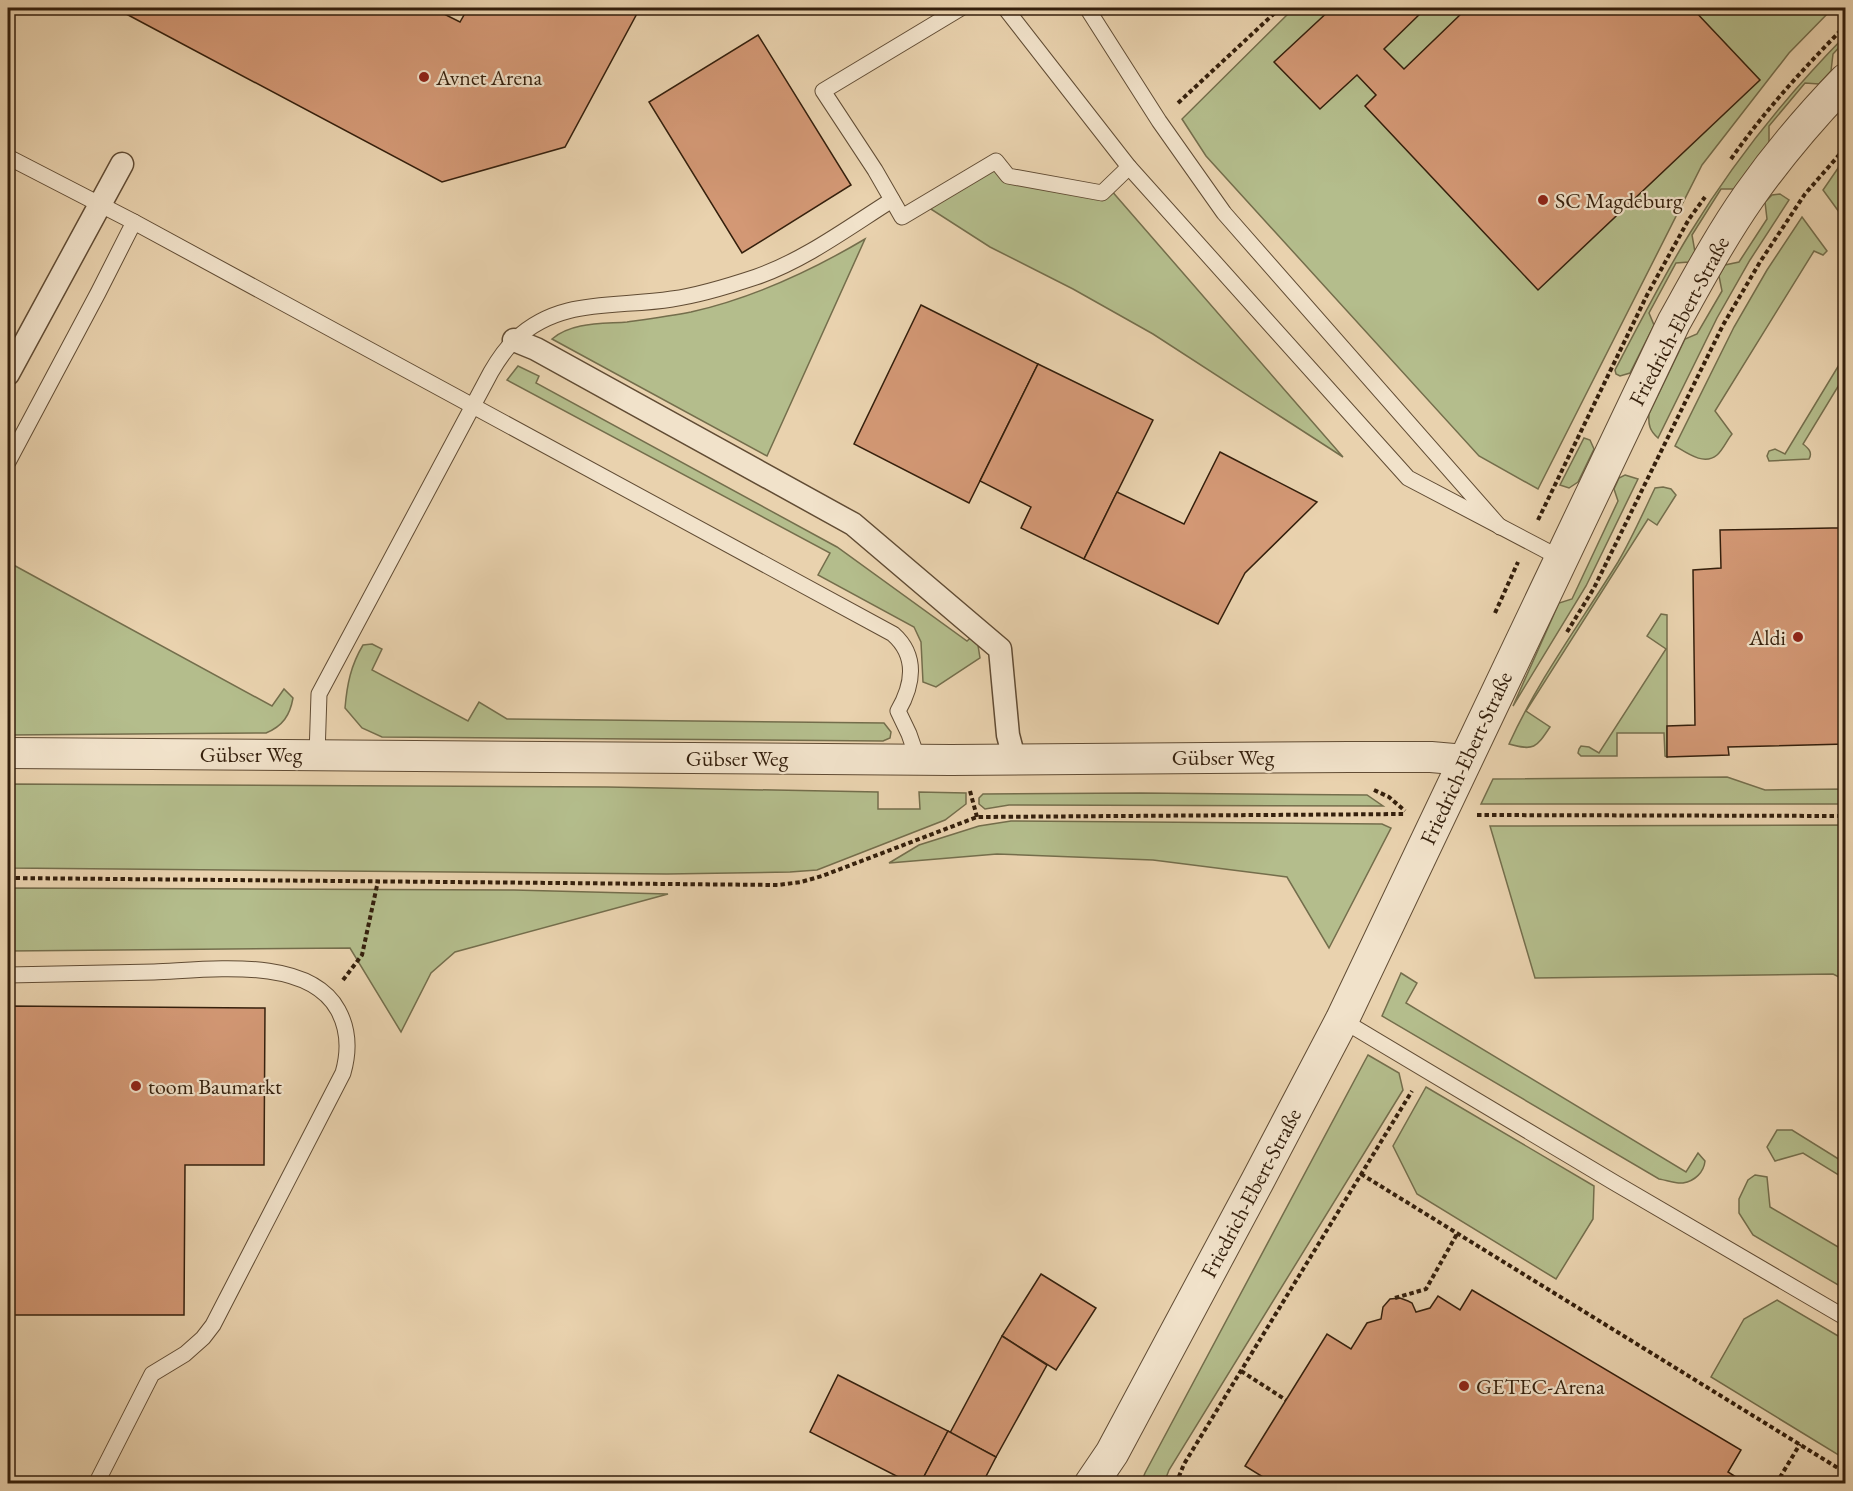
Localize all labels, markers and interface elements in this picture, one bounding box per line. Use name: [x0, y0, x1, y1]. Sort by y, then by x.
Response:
place label: Avnet Arena: [435, 63, 543, 92]
marker: Avnet Arena: [417, 70, 431, 84]
place label: SC Magdeburg: [1555, 186, 1683, 215]
marker: SC Magdeburg: [1536, 193, 1550, 207]
street label: Friedrich-Ebert-Straße: [1622, 231, 1736, 411]
place label: Aldi: [1748, 623, 1786, 652]
marker: Aldi: [1791, 630, 1805, 644]
street label: Friedrich-Ebert-Straße: [1413, 666, 1519, 849]
street label: Gübser Weg: [200, 740, 303, 769]
street label: Gübser Weg: [1172, 743, 1275, 772]
street label: Gübser Weg: [686, 744, 789, 773]
place label: toom Baumarkt: [148, 1072, 282, 1101]
marker: toom Baumarkt: [129, 1079, 143, 1093]
street label: Friedrich-Ebert-Straße: [1194, 1103, 1308, 1283]
place label: GETEC-Arena: [1476, 1372, 1605, 1401]
marker: GETEC-Arena: [1457, 1379, 1471, 1393]

